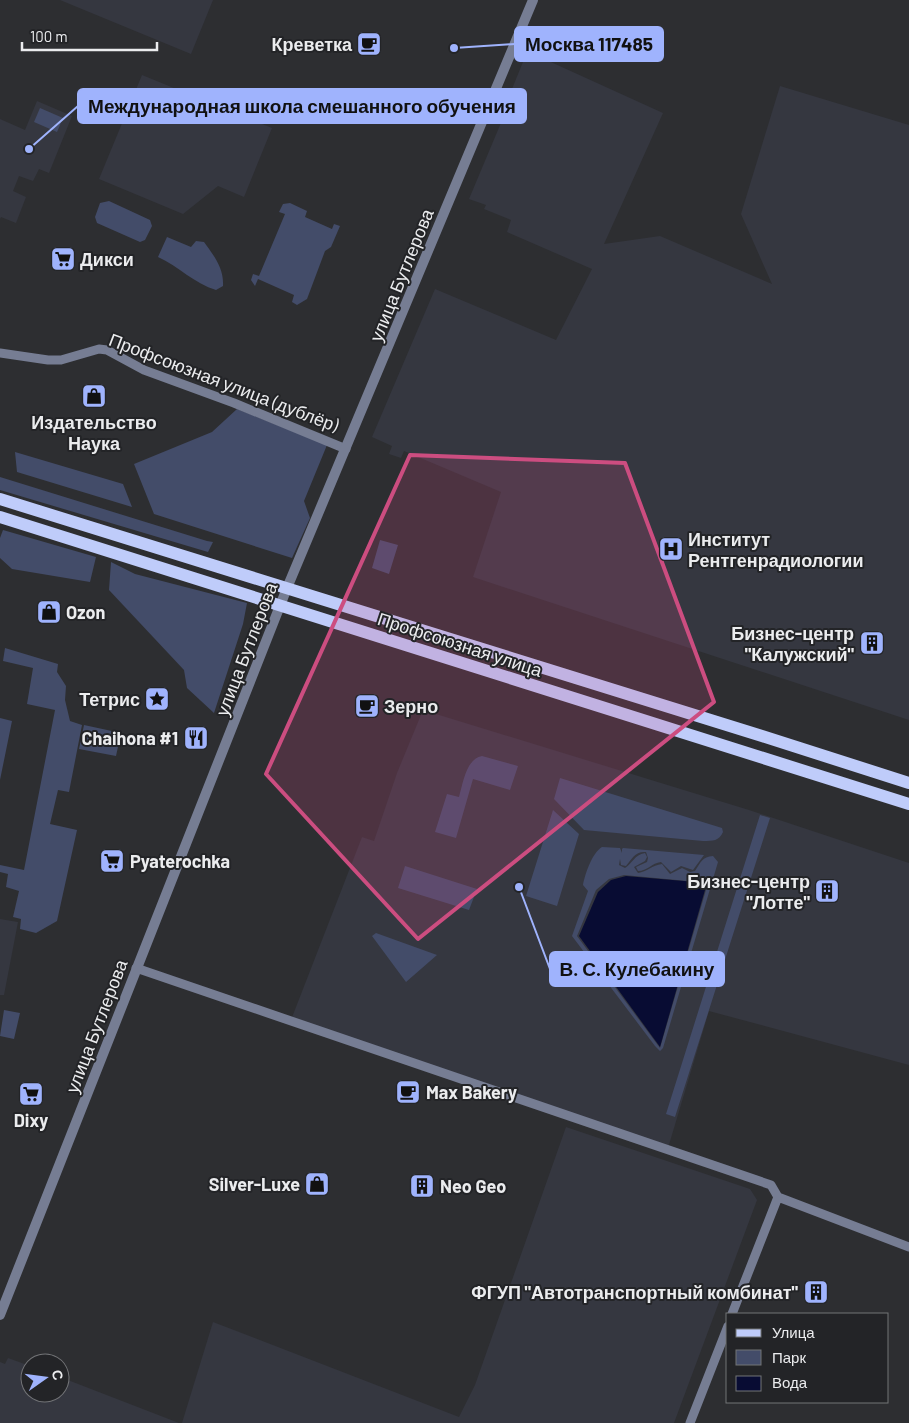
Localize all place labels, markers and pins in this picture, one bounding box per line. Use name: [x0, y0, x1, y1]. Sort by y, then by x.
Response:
callout: Москва 117485: [515, 27, 663, 61]
cafe icon: Креветка: [356, 31, 382, 57]
place label: Креветка: [272, 33, 353, 55]
callout: Международная школа смешанного обучения: [78, 89, 526, 123]
supermarket icon: Дикси: [50, 246, 76, 272]
place label: Дикси: [80, 248, 134, 270]
shop icon: Издательство Наука: [81, 383, 107, 409]
place label: Издательство Наука: [31, 411, 157, 454]
place label: Институт Рентгенрадиологии: [688, 528, 864, 571]
hospital icon: Институт Рентгенрадиологии: [658, 536, 684, 562]
shop icon: Ozon: [36, 599, 62, 625]
place label: Ozon: [66, 601, 105, 623]
place label: Бизнес-центр "Калужский": [731, 622, 855, 665]
building icon: Бизнес-центр "Калужский": [859, 630, 885, 656]
place icon: Тетрис: [144, 686, 170, 712]
place label: Тетрис: [79, 688, 140, 710]
cafe icon: Зерно: [354, 693, 380, 719]
place label: Зерно: [384, 695, 438, 717]
restaurant icon: Chaihona #1: [183, 725, 209, 751]
place label: Chaihona #1: [82, 727, 178, 749]
supermarket icon: Pyaterochka: [99, 848, 125, 874]
place label: Pyaterochka: [130, 850, 230, 872]
place label: Бизнес-центр "Лотте": [687, 870, 811, 913]
building icon: Бизнес-центр "Лотте": [814, 878, 840, 904]
callout: В. С. Кулебакину: [550, 952, 724, 986]
cafe icon: Max Bakery: [395, 1079, 421, 1105]
supermarket icon: Dixy: [18, 1081, 44, 1107]
place label: Max Bakery: [426, 1081, 517, 1103]
place label: Dixy: [14, 1109, 48, 1131]
shop icon: Silver-Luxe: [304, 1171, 330, 1197]
place label: Silver-Luxe: [209, 1173, 300, 1195]
building icon: Neo Geo: [409, 1173, 435, 1199]
place label: Neo Geo: [440, 1175, 506, 1197]
building icon: ФГУП "Автотранспортный комбинат": [803, 1279, 829, 1305]
place label: ФГУП "Автотранспортный комбинат": [471, 1281, 799, 1303]

